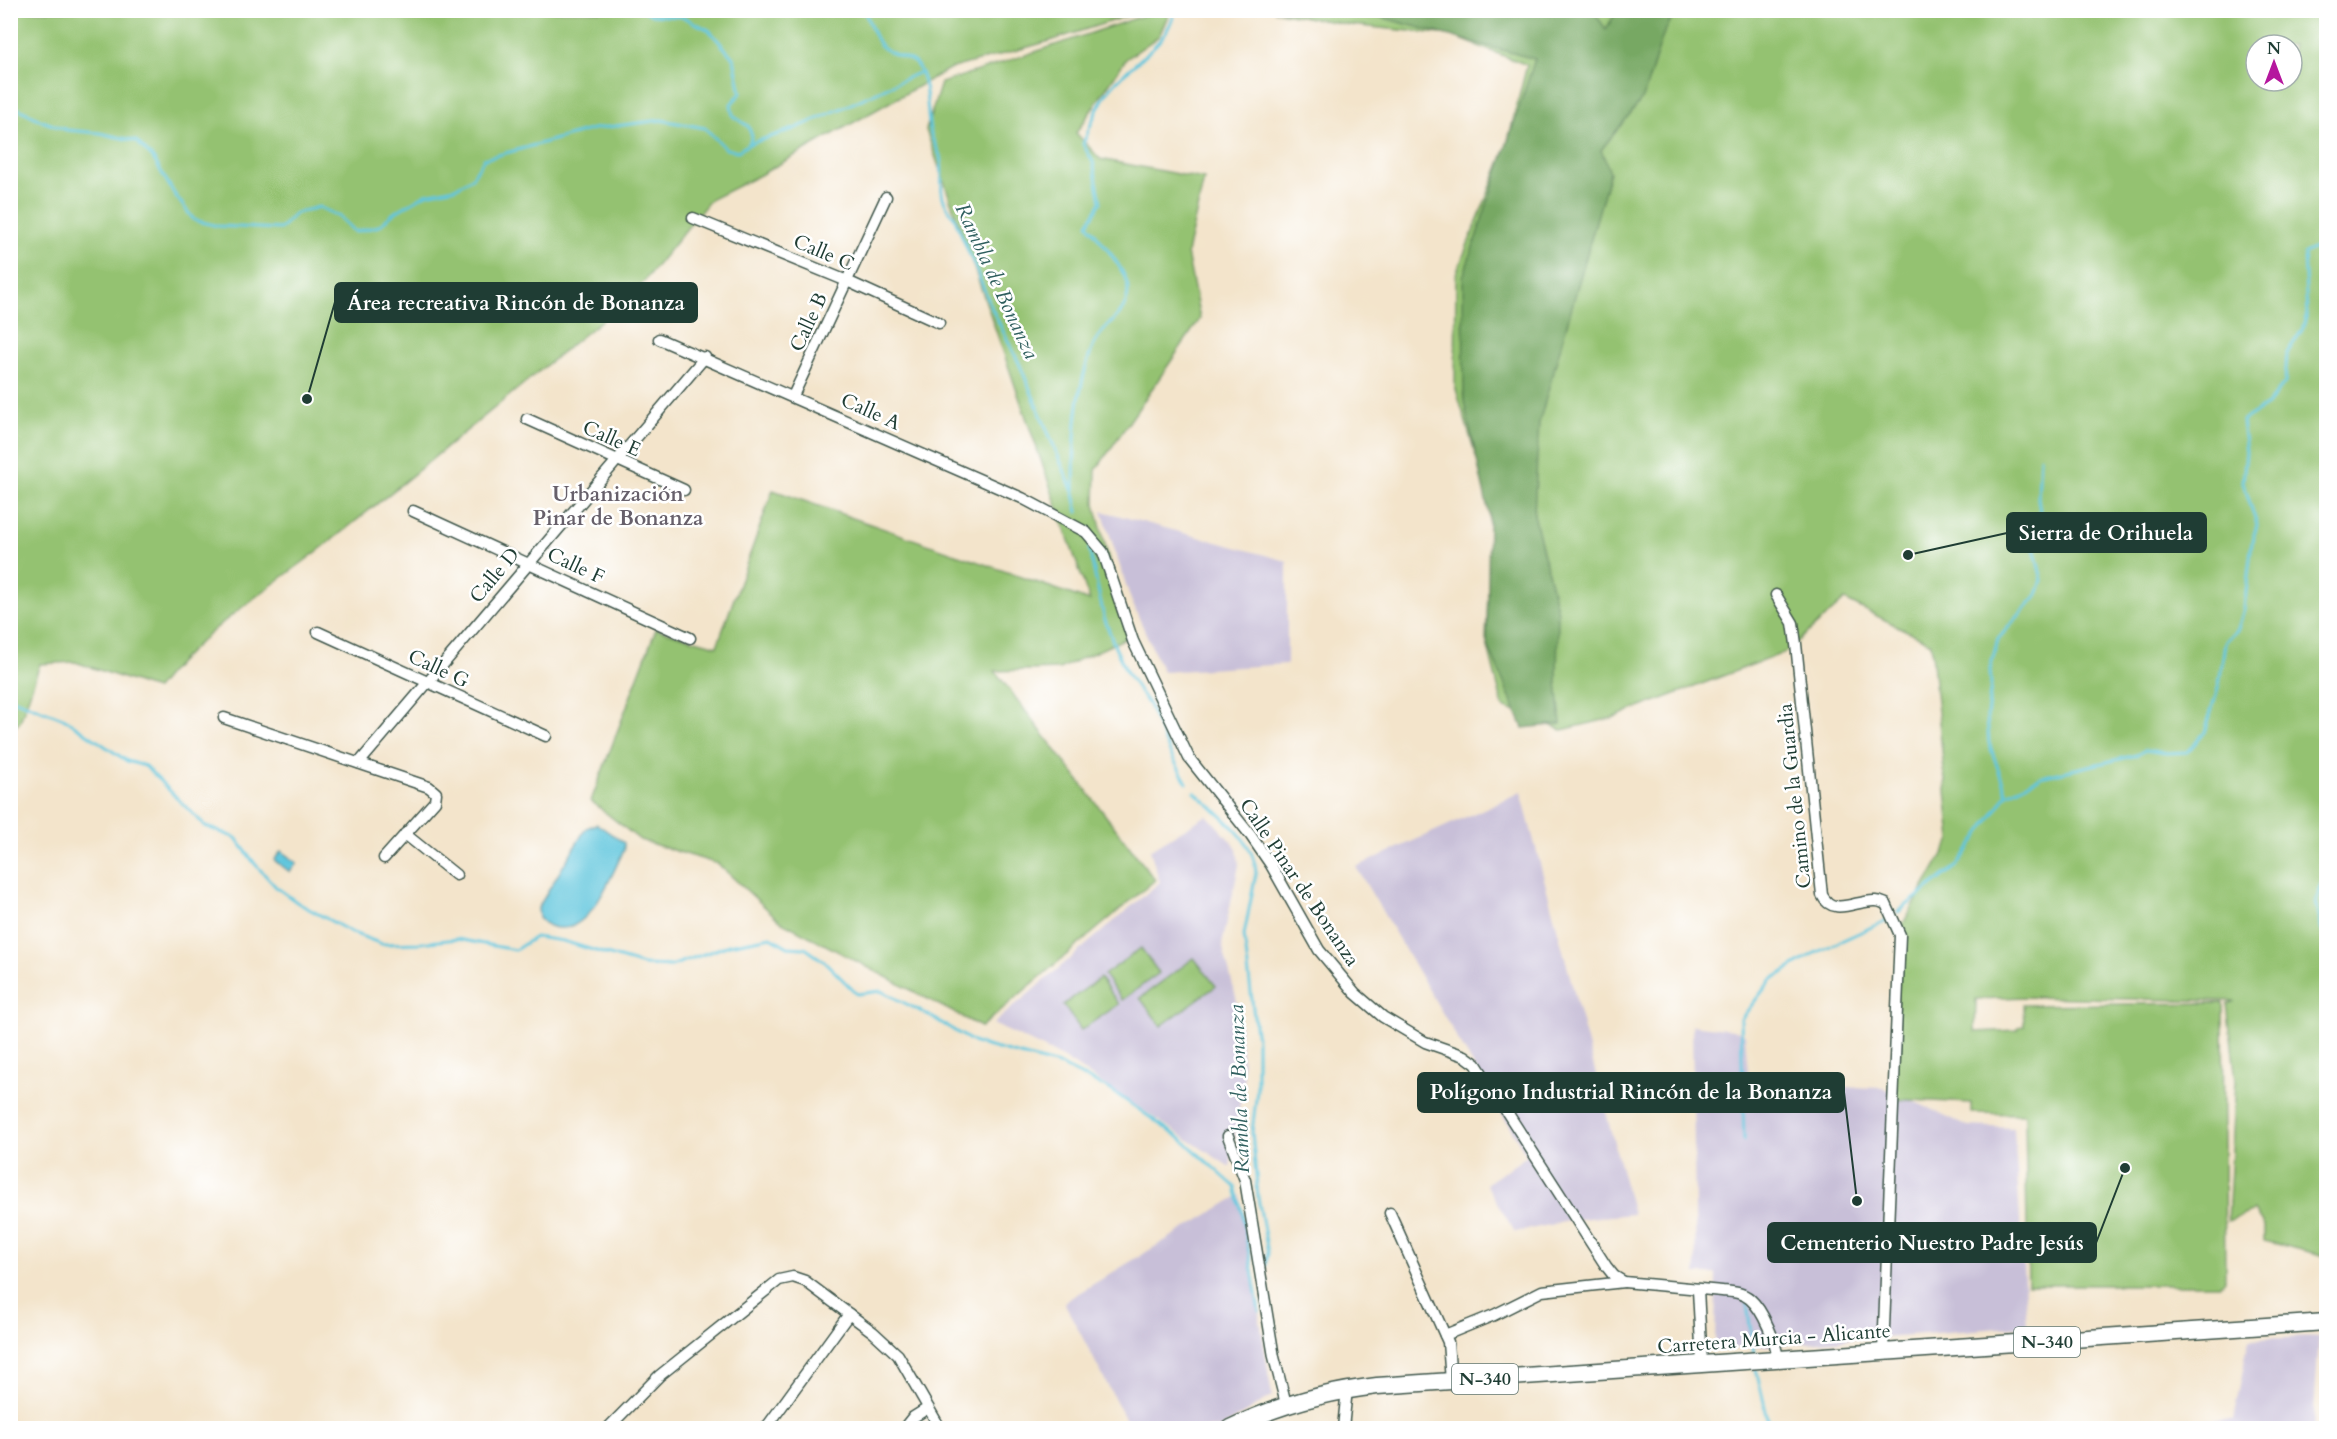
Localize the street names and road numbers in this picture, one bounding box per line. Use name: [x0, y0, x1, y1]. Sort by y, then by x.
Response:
street label: Calle C: [789, 228, 858, 277]
street label: Calle B: [783, 288, 834, 356]
street label: Calle A: [837, 386, 906, 437]
street label: Calle E: [578, 414, 645, 463]
street label: Calle F: [543, 541, 609, 590]
street label: Calle D: [463, 542, 526, 609]
street label: Calle G: [404, 643, 474, 694]
street label: Camino de la Guardia: [1771, 702, 1818, 890]
street label: Calle Pinar de Bonanza: [1233, 793, 1366, 972]
street label: Carretera Murcia - Alicante: [1656, 1317, 1892, 1360]
road number: N-340: [2014, 1327, 2080, 1357]
road number: N-340: [1452, 1364, 1518, 1394]

